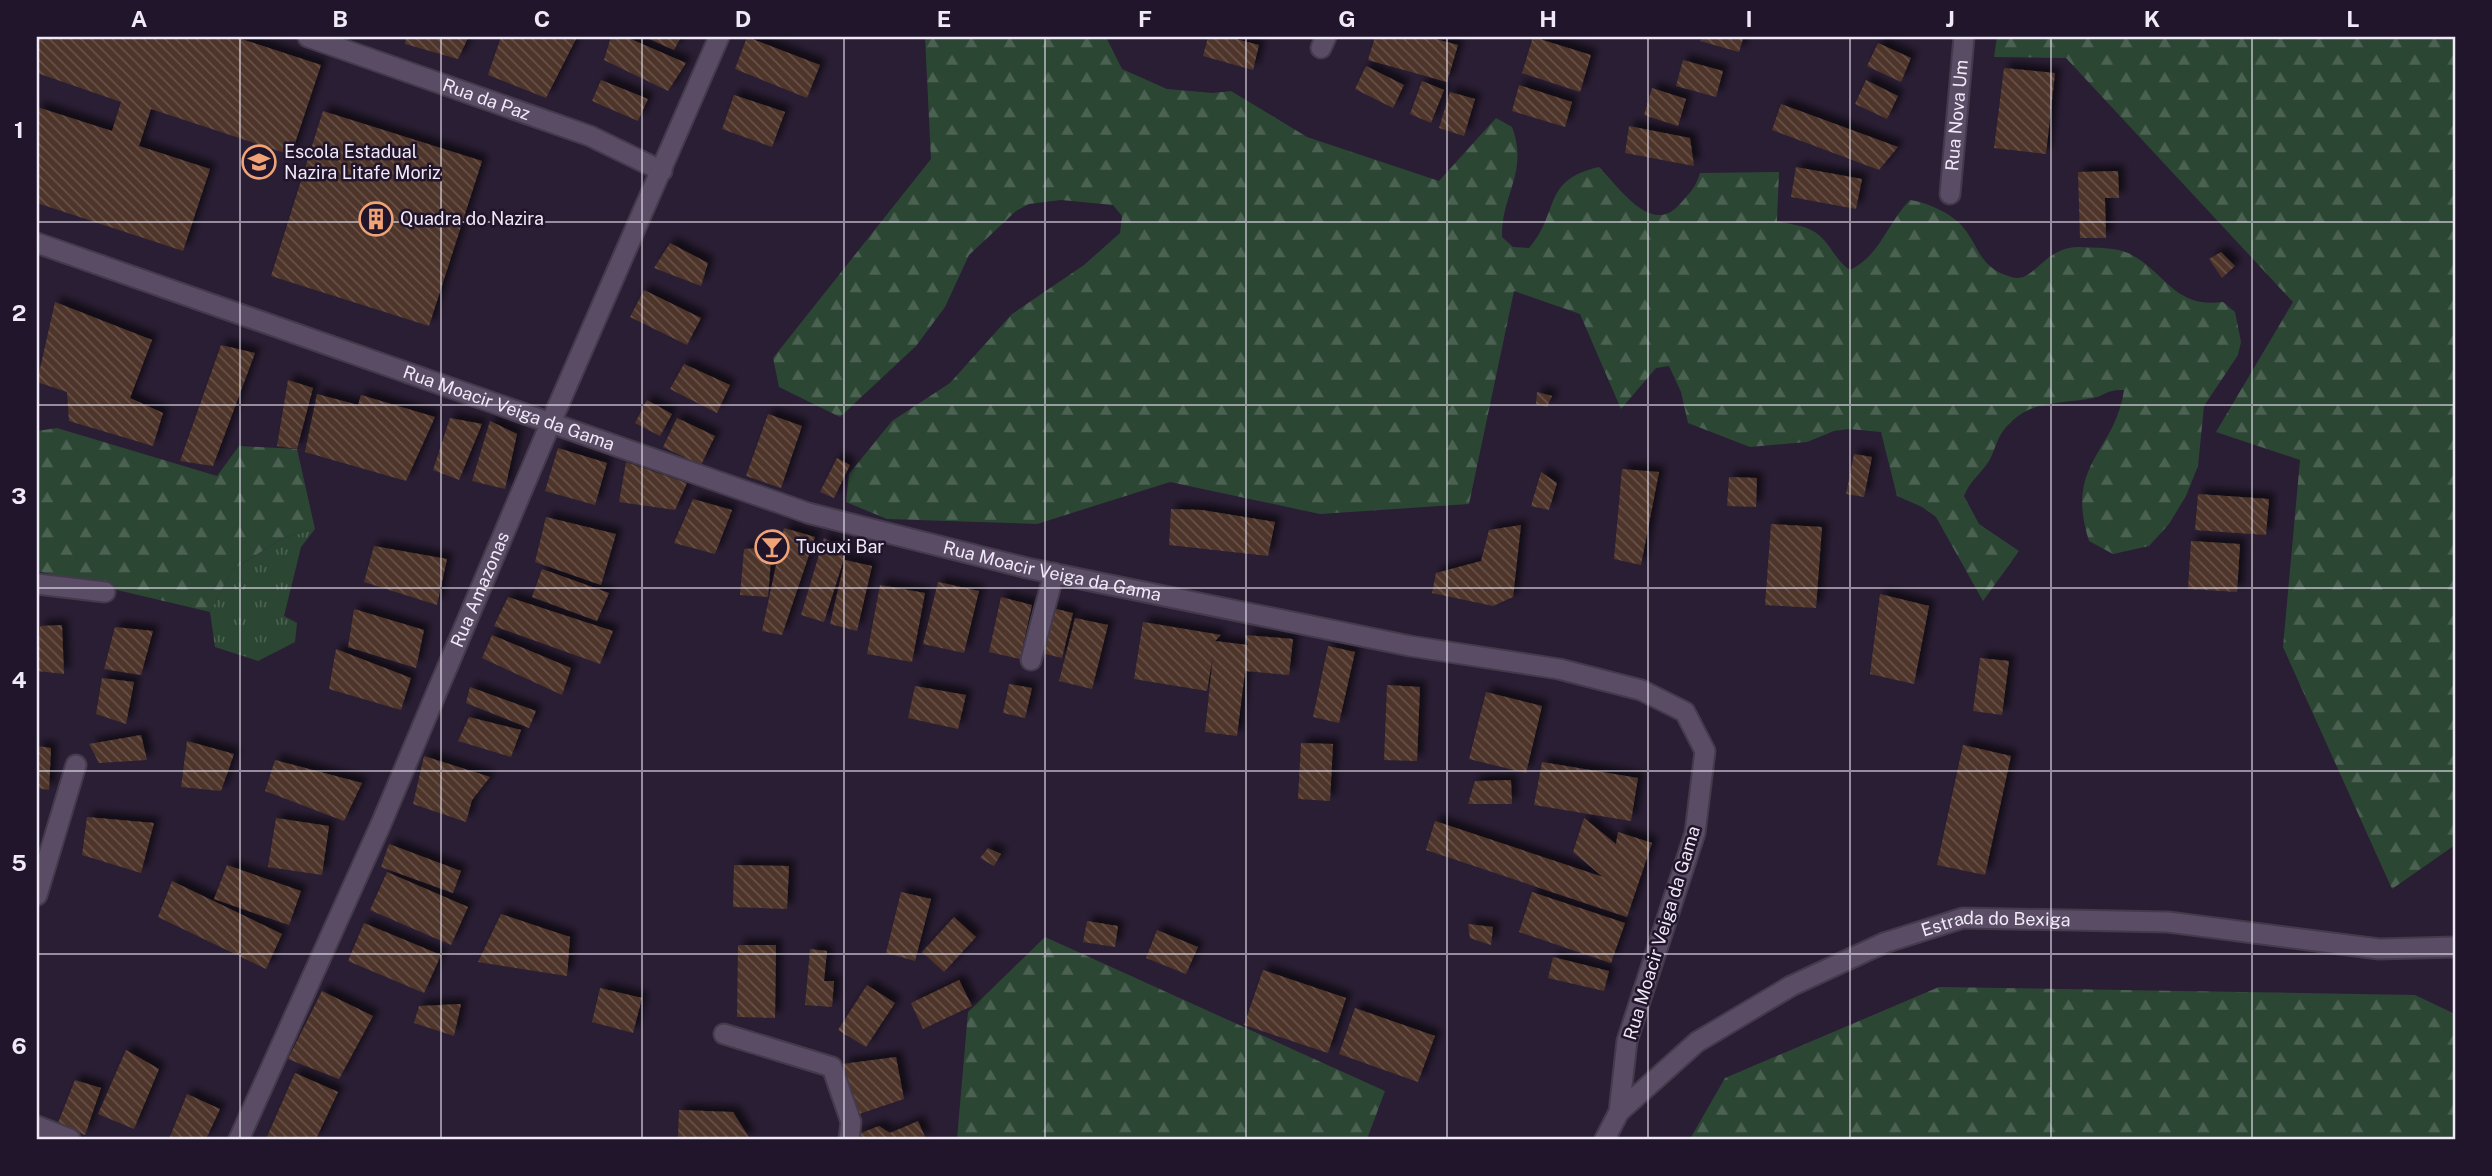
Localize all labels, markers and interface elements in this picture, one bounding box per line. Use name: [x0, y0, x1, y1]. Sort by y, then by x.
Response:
text: A: [131, 5, 148, 32]
text: B: [332, 5, 348, 32]
text: C: [534, 5, 550, 32]
text: D: [735, 5, 751, 32]
text: E: [937, 5, 951, 32]
text: F: [1138, 5, 1152, 32]
text: G: [1338, 5, 1356, 32]
text: H: [1539, 5, 1557, 32]
text: I: [1745, 5, 1753, 32]
text: J: [1945, 5, 1955, 32]
text: K: [2144, 5, 2160, 32]
text: L: [2346, 5, 2360, 32]
street label: Rua Nova Um: [1941, 59, 1972, 172]
street label: Rua da Paz: [440, 74, 533, 124]
text: 1: [14, 116, 24, 143]
place label: Escola Estadual Nazira Litafe Moriz: [284, 141, 441, 183]
school or university icon: Escola Estadual Nazira Litafe Moriz: [240, 143, 278, 181]
building icon: Quadra do Nazira: [357, 200, 395, 238]
place label: Quadra do Nazira: [400, 208, 544, 229]
text: 2: [12, 299, 26, 326]
street label: Rua Moacir Veiga da Gama: [400, 361, 618, 455]
text: 3: [11, 482, 27, 509]
bar icon: Tucuxi Bar: [753, 528, 791, 566]
street label: Rua Amazonas: [446, 529, 513, 650]
place label: Tucuxi Bar: [796, 536, 884, 557]
street label: Rua Moacir Veiga da Gama: [941, 536, 1163, 605]
text: 4: [11, 666, 27, 693]
street label: Rua Moacir Veiga da Gama: [1619, 823, 1704, 1042]
text: 5: [11, 849, 27, 876]
street label: Estrada do Bexiga: [1918, 907, 2071, 941]
text: 6: [11, 1032, 27, 1059]

